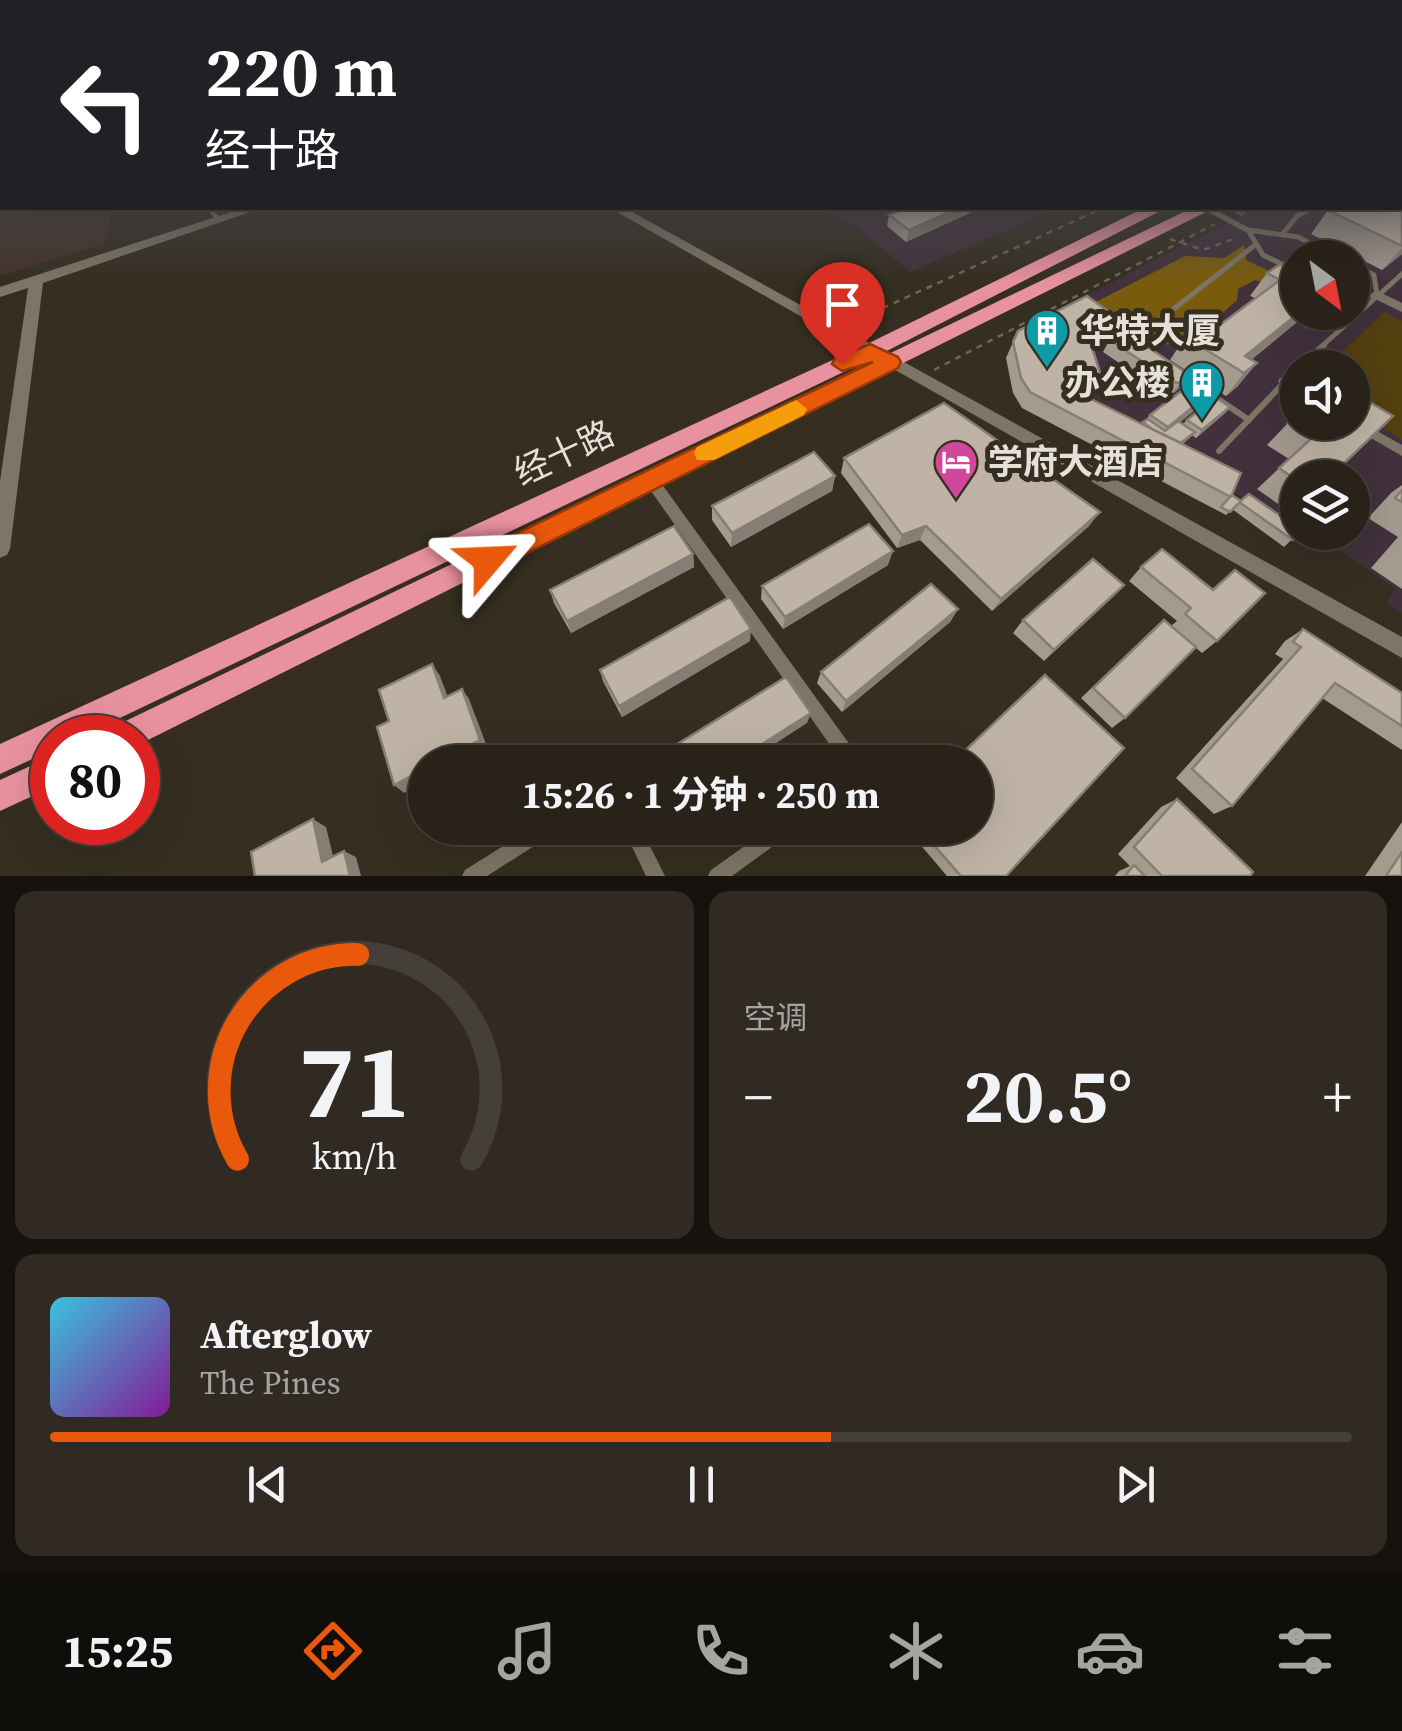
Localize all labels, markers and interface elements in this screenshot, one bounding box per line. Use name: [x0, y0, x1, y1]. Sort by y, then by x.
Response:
text: 220 m: [205, 23, 397, 119]
icon: left: [40, 40, 170, 170]
text: 经十路: [205, 119, 340, 181]
north arrow: [1280, 240, 1370, 330]
map controls: [1280, 240, 1370, 550]
pin: [800, 262, 885, 365]
icon: arrive: [815, 277, 870, 332]
place label: 华特大厦: [1080, 307, 1220, 355]
building icon: 华特大厦: [1024, 308, 1070, 369]
button: sound: [1280, 350, 1370, 440]
place label: 办公楼: [1065, 359, 1170, 407]
building icon: 办公楼: [1179, 360, 1225, 421]
street label: 经十路: [506, 409, 622, 497]
place label: 学府大酒店: [988, 438, 1163, 486]
hotel icon: 学府大酒店: [933, 439, 979, 500]
button: layers: [1280, 460, 1370, 550]
position arrow: [436, 508, 540, 612]
speed limit sign: 80: [30, 715, 160, 845]
text: 15:26 · 1 分钟 · 250 m: [521, 769, 880, 821]
text: 空调: [744, 996, 808, 1040]
text: 71: [298, 1009, 411, 1152]
text: 20.5°: [963, 1044, 1132, 1147]
text: −: [744, 1059, 773, 1134]
text: +: [1323, 1059, 1352, 1134]
text: km/h: [312, 1132, 397, 1181]
text: Afterglow: [200, 1309, 372, 1361]
text: The Pines: [200, 1361, 341, 1405]
icon: previous: [240, 1457, 295, 1512]
icon: pause: [674, 1457, 729, 1512]
icon: next: [1108, 1457, 1163, 1512]
icon: directions: [298, 1616, 368, 1686]
icon: music: [492, 1616, 562, 1686]
icon: phone: [686, 1616, 756, 1686]
icon: climate: [881, 1616, 951, 1686]
icon: car: [1075, 1616, 1145, 1686]
icon: filters: [1270, 1616, 1340, 1686]
text: 15:25: [62, 1620, 173, 1682]

